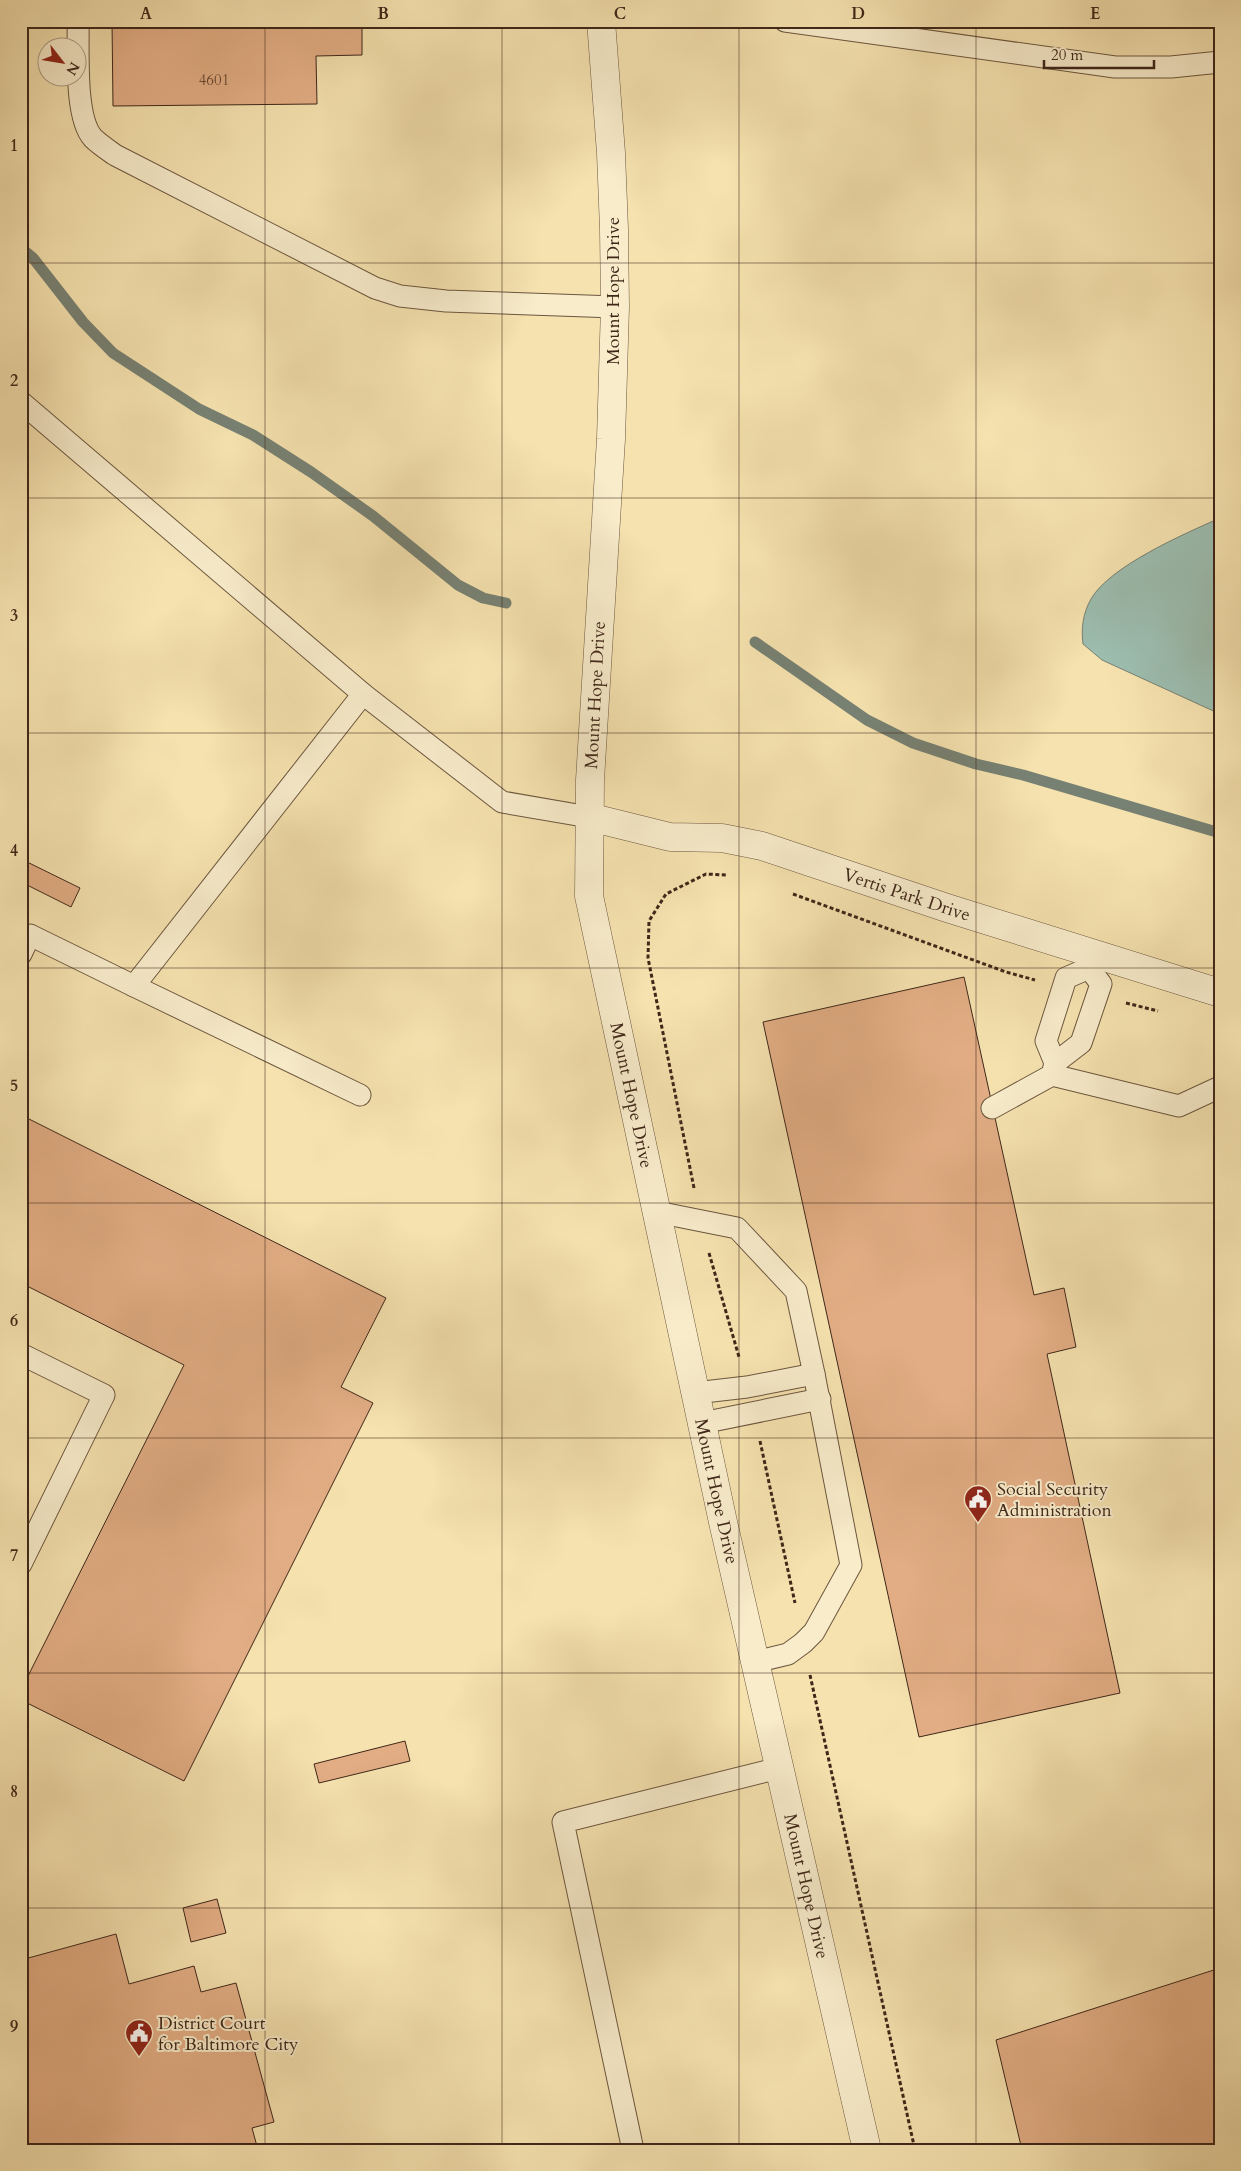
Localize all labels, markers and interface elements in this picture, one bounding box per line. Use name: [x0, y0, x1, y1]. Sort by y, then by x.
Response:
text: A: [140, 3, 152, 25]
text: B: [377, 3, 389, 25]
text: C: [614, 3, 626, 25]
text: D: [851, 3, 865, 25]
text: E: [1090, 3, 1100, 25]
north arrow: [38, 38, 88, 88]
scale bar: [1044, 38, 1154, 70]
text: 20 m: [1051, 45, 1083, 65]
text: N: [61, 58, 84, 79]
house number: 4601: [199, 70, 229, 90]
text: 1: [10, 135, 18, 157]
street label: Mount Hope Drive: [601, 217, 626, 365]
text: 2: [10, 370, 18, 392]
text: 3: [10, 605, 18, 627]
street label: Mount Hope Drive: [579, 620, 612, 770]
text: 4: [10, 840, 18, 862]
street label: Vertis Park Drive: [840, 862, 973, 928]
street label: Mount Hope Drive: [603, 1020, 659, 1171]
text: 5: [10, 1075, 18, 1097]
text: 6: [10, 1310, 18, 1332]
street label: Mount Hope Drive: [688, 1416, 744, 1567]
place label: Social Security Administration: [997, 1477, 1112, 1523]
public building icon: Social Security Administration: [963, 1484, 993, 1523]
text: 7: [10, 1545, 18, 1567]
text: 8: [10, 1781, 18, 1803]
street label: Mount Hope Drive: [777, 1811, 835, 1961]
place label: District Court for Baltimore City: [158, 2011, 299, 2057]
text: 9: [10, 2016, 18, 2038]
public building icon: District Court for Baltimore City: [124, 2018, 154, 2057]

